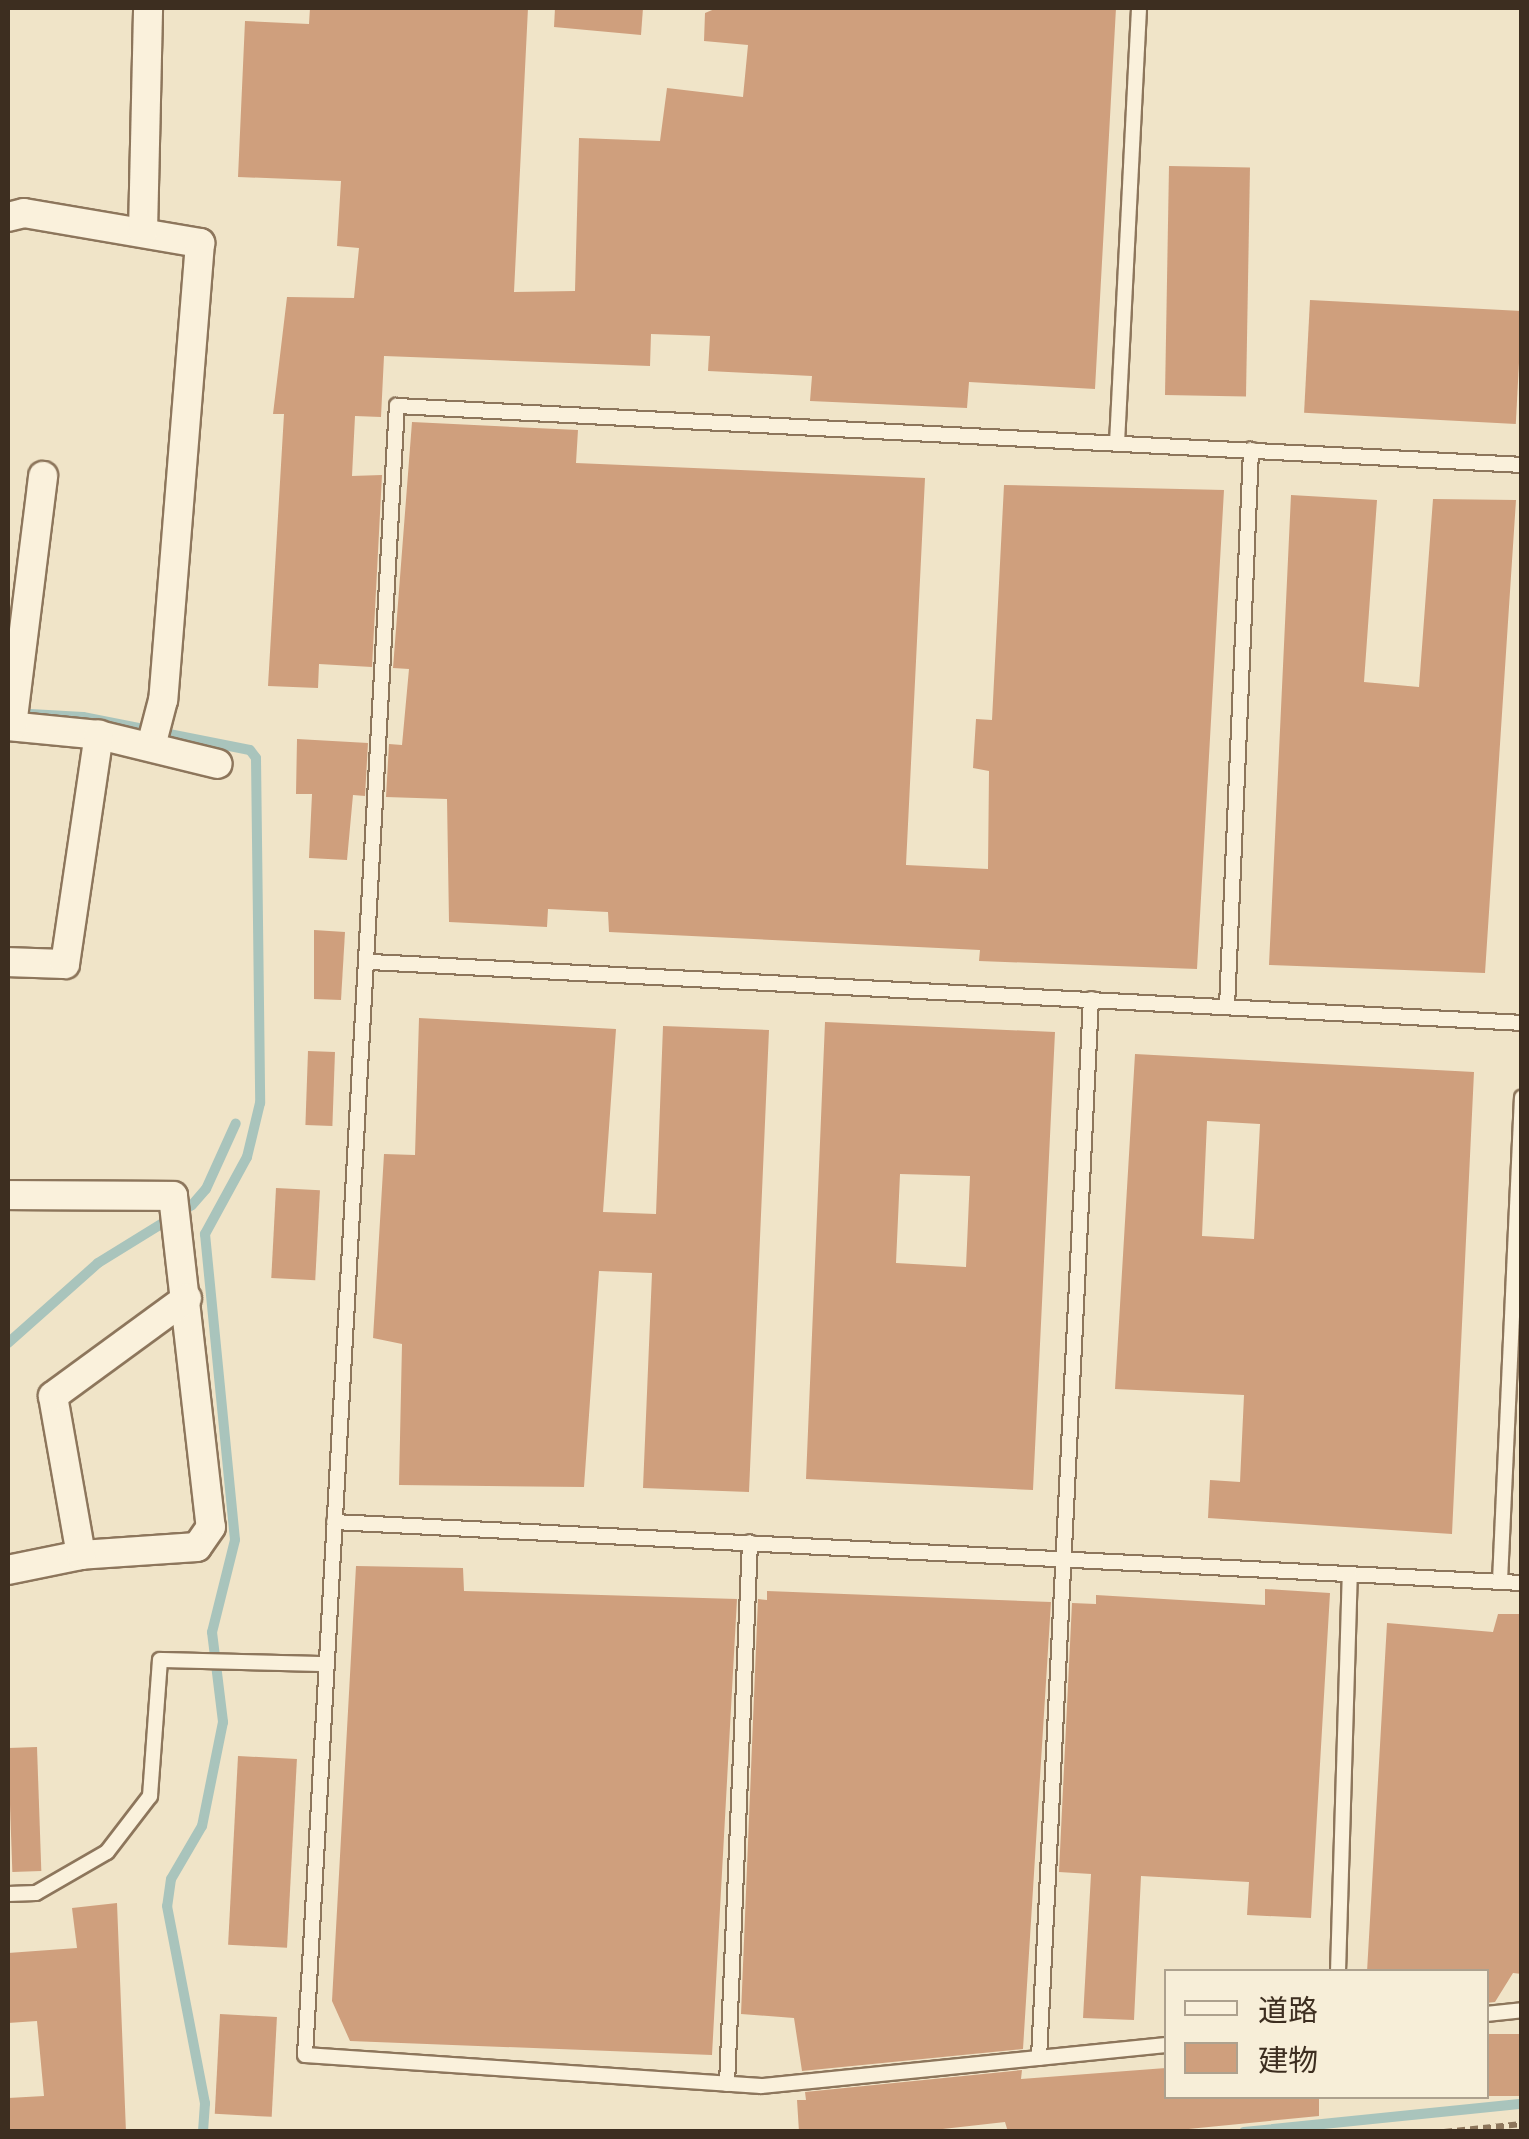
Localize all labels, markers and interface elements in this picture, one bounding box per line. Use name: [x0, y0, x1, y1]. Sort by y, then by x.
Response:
legend: [1164, 1969, 1489, 2099]
text: 道路: [1258, 1990, 1318, 2030]
text: 建物: [1258, 2040, 1318, 2080]

